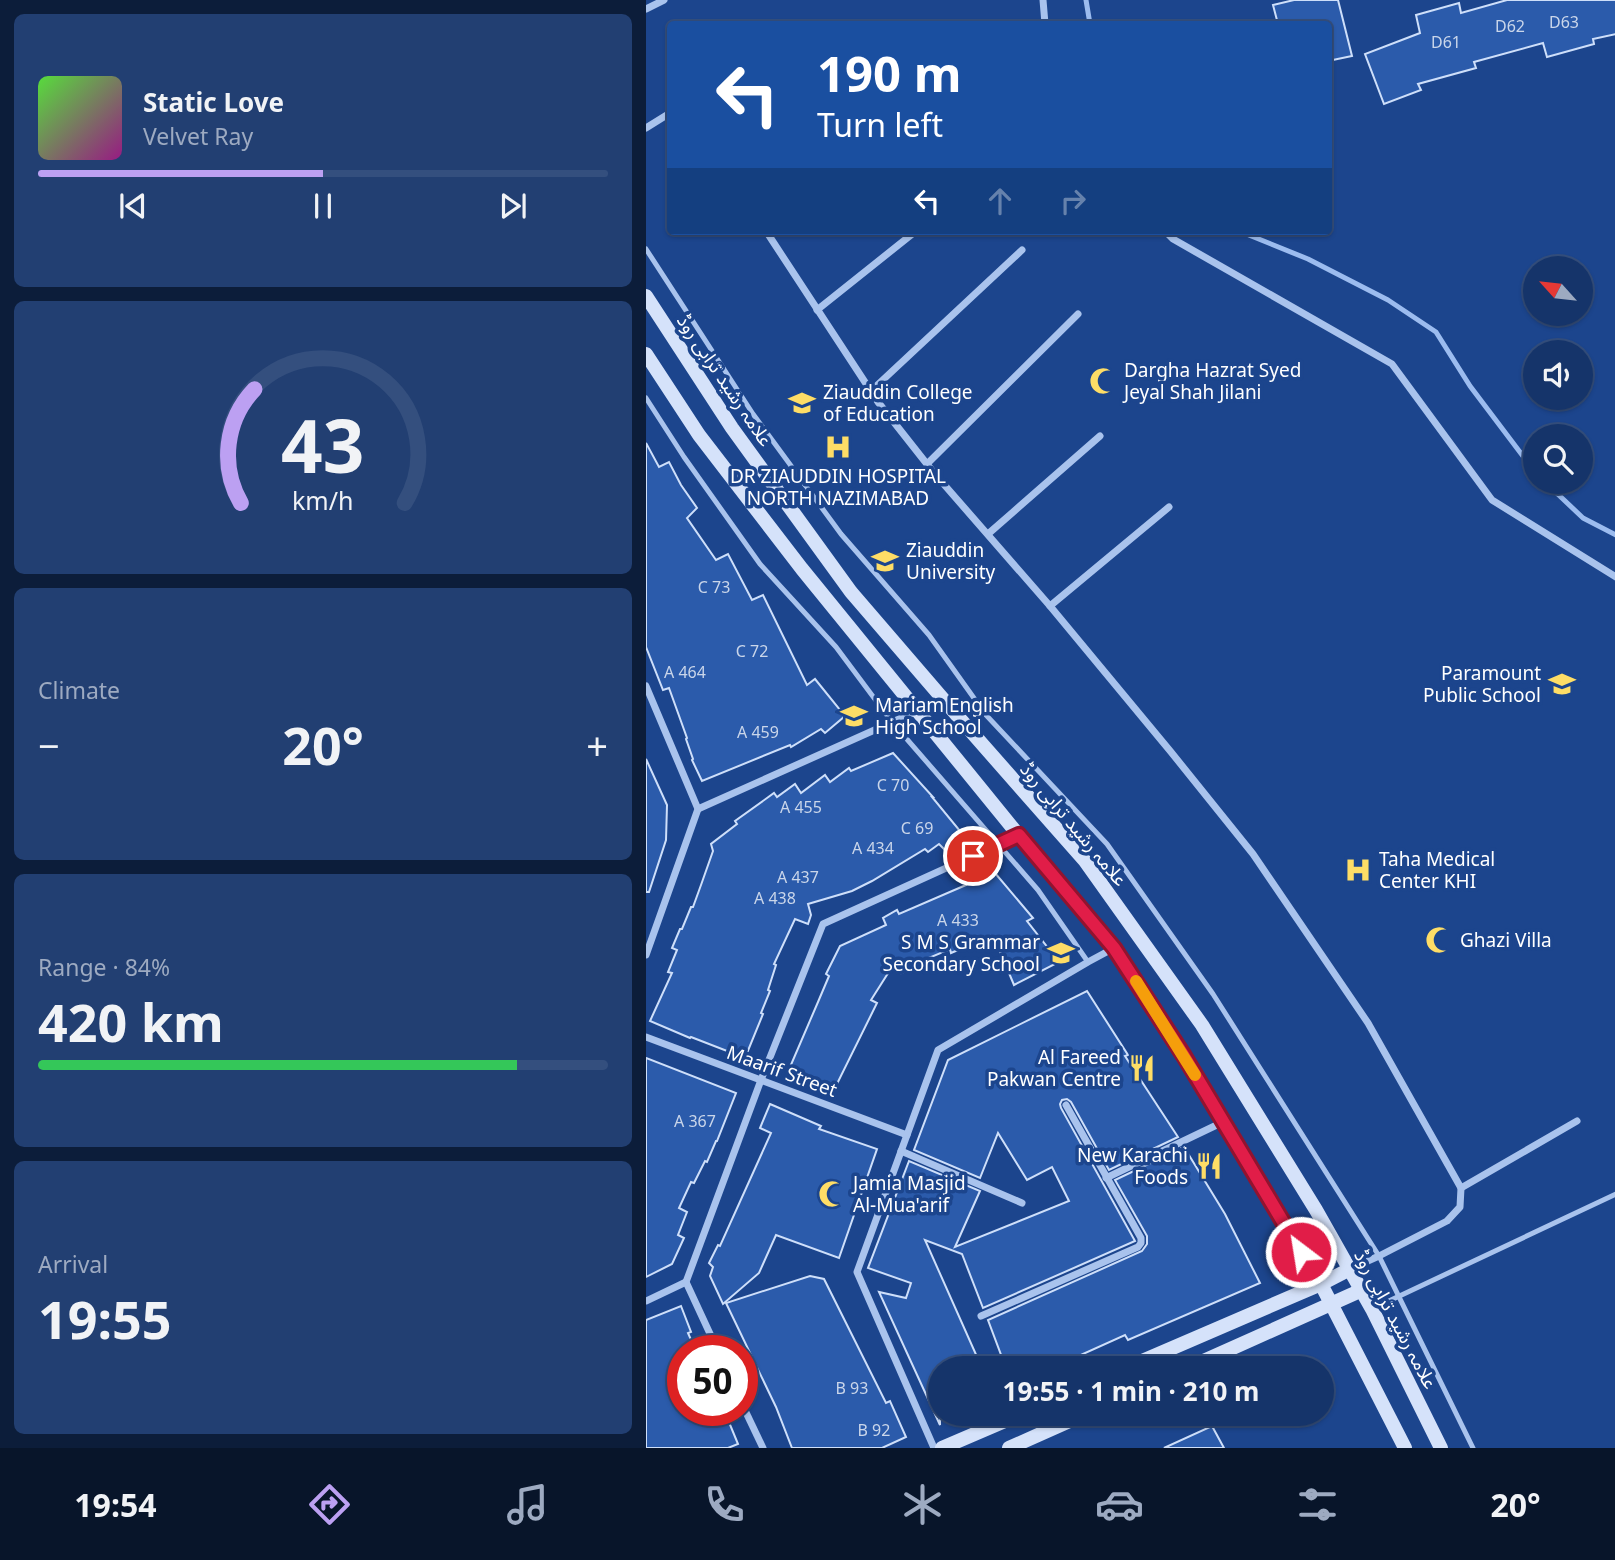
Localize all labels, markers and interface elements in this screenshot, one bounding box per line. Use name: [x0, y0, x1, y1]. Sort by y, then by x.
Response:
house number: D63: [1549, 11, 1579, 33]
house number: D62: [1495, 15, 1525, 37]
house number: D61: [1431, 31, 1461, 53]
text: 190 m: [817, 40, 962, 106]
icon: left: [702, 49, 793, 140]
text: Static Love: [143, 84, 284, 120]
text: Turn left: [817, 103, 943, 146]
text: Velvet Ray: [143, 120, 253, 152]
icon: left: [908, 182, 946, 220]
icon: ahead: [981, 182, 1019, 220]
icon: right: [1054, 182, 1092, 220]
icon: previous: [114, 187, 152, 225]
icon: pause: [304, 187, 342, 225]
icon: next: [494, 187, 532, 225]
north arrow: [1523, 256, 1593, 326]
map controls: [1523, 256, 1593, 494]
street label: علامہ رشید ترابی روڈ: [671, 309, 779, 451]
button: sound: [1523, 340, 1593, 410]
place label: Dargha Hazrat Syed Jeyal Shah Jilani: [1122, 357, 1301, 405]
mosque icon: Dargha Hazrat Syed Jeyal Shah Jilani: [1088, 366, 1118, 396]
place label: Ziauddin College of Education: [823, 379, 973, 427]
school or university icon: Ziauddin College of Education: [787, 388, 817, 418]
text: 43: [281, 396, 365, 495]
button: search: [1523, 424, 1593, 494]
hospital icon: DR ZIAUDDIN HOSPITAL NORTH NAZIMABAD: [823, 432, 853, 462]
place label: DR ZIAUDDIN HOSPITAL NORTH NAZIMABAD: [730, 463, 946, 511]
text: km/h: [292, 483, 354, 517]
place label: Ziauddin University: [906, 537, 996, 585]
school or university icon: Ziauddin University: [870, 546, 900, 576]
house number: C 73: [698, 576, 730, 598]
house number: C 72: [736, 640, 768, 662]
place label: Paramount Public School: [1423, 660, 1541, 708]
house number: A 464: [664, 661, 706, 683]
school or university icon: Paramount Public School: [1547, 669, 1577, 699]
text: Climate: [38, 674, 120, 706]
place label: Mariam English High School: [875, 692, 1014, 740]
school or university icon: Mariam English High School: [839, 701, 869, 731]
text: 20°: [282, 709, 364, 780]
text: −: [38, 719, 60, 771]
text: +: [586, 719, 608, 771]
house number: A 459: [737, 721, 779, 743]
street label: علامہ رشید ترابی روڈ: [1014, 757, 1134, 891]
house number: C 70: [877, 774, 909, 796]
house number: A 455: [780, 796, 822, 818]
house number: C 69: [901, 817, 933, 839]
pin: [943, 826, 1003, 886]
house number: A 434: [852, 837, 894, 859]
icon: arrive: [954, 837, 992, 875]
place label: Taha Medical Center KHI: [1379, 846, 1495, 894]
hospital icon: Taha Medical Center KHI: [1343, 855, 1373, 885]
house number: A 437: [777, 866, 819, 888]
house number: A 438: [754, 887, 796, 909]
house number: A 433: [937, 909, 979, 931]
mosque icon: Ghazi Villa: [1424, 925, 1454, 955]
place label: Ghazi Villa: [1460, 927, 1552, 953]
place label: S M S Grammar Secondary School: [882, 929, 1040, 977]
school or university icon: S M S Grammar Secondary School: [1046, 938, 1076, 968]
text: Range · 84%: [38, 951, 170, 983]
text: 420 km: [38, 986, 224, 1057]
street label: Maarif Street: [723, 1039, 841, 1103]
place label: Al Fareed Pakwan Centre: [987, 1044, 1121, 1092]
restaurant icon: Al Fareed Pakwan Centre: [1127, 1053, 1157, 1083]
house number: A 367: [674, 1110, 716, 1132]
place label: New Karachi Foods: [1077, 1142, 1188, 1190]
restaurant icon: New Karachi Foods: [1194, 1151, 1224, 1181]
place label: Jamia Masjid Al-Mua'arif: [851, 1170, 966, 1218]
mosque icon: Jamia Masjid Al-Mua'arif: [817, 1179, 847, 1209]
position arrow: [1264, 1215, 1338, 1289]
street label: علامہ رشید ترابی روڈ: [1348, 1245, 1444, 1393]
text: Arrival: [38, 1248, 108, 1280]
text: 19:55: [38, 1283, 172, 1354]
speed limit sign: 50: [667, 1335, 758, 1426]
text: 19:55 · 1 min · 210 m: [1003, 1373, 1259, 1409]
house number: B 93: [836, 1377, 868, 1399]
house number: B 92: [858, 1419, 890, 1441]
icon: directions: [305, 1480, 354, 1529]
icon: music: [503, 1480, 552, 1529]
icon: phone: [700, 1480, 749, 1529]
icon: climate: [898, 1480, 947, 1529]
icon: car: [1095, 1480, 1144, 1529]
icon: filters: [1293, 1480, 1342, 1529]
text: 19:54: [74, 1483, 157, 1526]
text: 20°: [1490, 1483, 1541, 1526]

